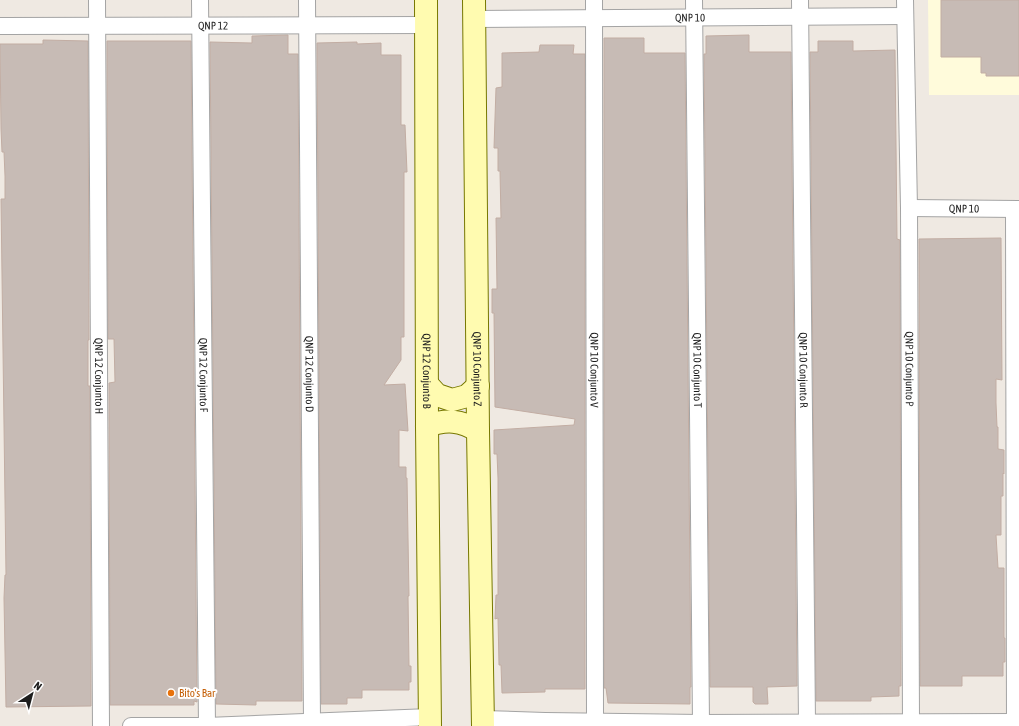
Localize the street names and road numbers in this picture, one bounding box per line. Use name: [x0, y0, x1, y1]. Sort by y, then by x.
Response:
street label: QNP 10: [675, 11, 705, 24]
street label: QNP 12: [198, 19, 228, 32]
street label: QNP 10: [949, 202, 979, 215]
street label: QNP 10 Conjunto Z: [471, 331, 484, 407]
street label: QNP 10 Conjunto P: [903, 331, 916, 407]
street label: QNP 10 Conjunto V: [588, 332, 601, 408]
street label: QNP 10 Conjunto T: [691, 332, 704, 408]
street label: QNP 10 Conjunto R: [797, 332, 810, 408]
street label: QNP 12 Conjunto B: [421, 333, 433, 409]
street label: QNP 12 Conjunto D: [303, 336, 316, 412]
street label: QNP 12 Conjunto H: [93, 338, 105, 414]
street label: QNP 12 Conjunto F: [197, 338, 210, 413]

